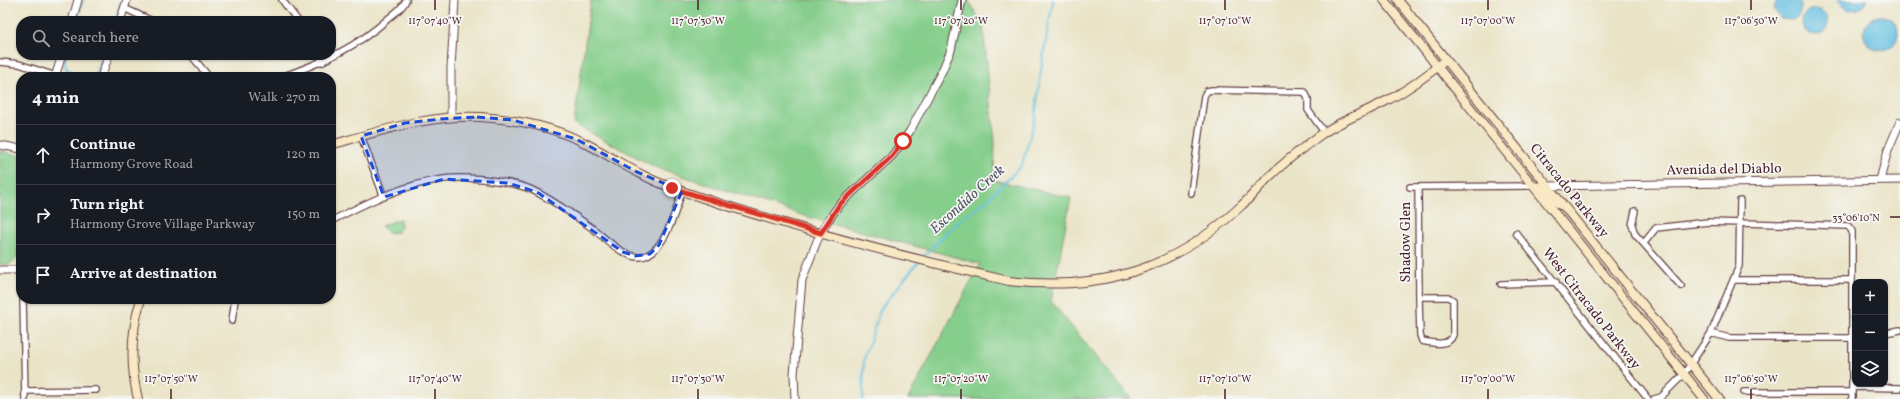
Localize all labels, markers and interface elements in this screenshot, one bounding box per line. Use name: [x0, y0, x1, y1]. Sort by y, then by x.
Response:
text: 117°07'40"W: [408, 14, 462, 28]
text: 117°07'30"W: [671, 14, 725, 28]
text: 117°07'20"W: [934, 14, 988, 28]
text: 117°07'10"W: [1199, 14, 1251, 28]
text: 117°07'00"W: [1461, 14, 1515, 28]
text: 117°06'50"W: [1724, 14, 1778, 28]
search box: [16, 16, 336, 60]
icon: search: [30, 27, 52, 49]
text: Search here: [62, 28, 139, 49]
text: 4 min: [32, 87, 79, 110]
text: Walk · 270 m: [248, 89, 320, 107]
route start: [894, 132, 912, 150]
text: Continue: [70, 135, 135, 156]
street label: Citracado Parkway: [1525, 140, 1613, 242]
icon: ahead: [32, 144, 54, 166]
text: 120 m: [286, 146, 320, 164]
text: Harmony Grove Road: [70, 156, 193, 174]
street label: Avenida del Diablo: [1666, 159, 1782, 181]
water label: Escondido Creek: [926, 161, 1010, 239]
route end: [663, 179, 681, 197]
text: Turn right: [70, 195, 144, 216]
street label: Shadow Glen: [1397, 202, 1416, 282]
icon: right: [32, 204, 54, 226]
text: 150 m: [287, 206, 320, 224]
text: 33°06'10"N: [1832, 211, 1880, 225]
text: Harmony Grove Village Parkway: [70, 216, 255, 234]
street label: West Citracado Parkway: [1538, 244, 1645, 374]
icon: arrive: [32, 264, 54, 286]
text: Arrive at destination: [70, 264, 217, 285]
map controls: [1852, 279, 1888, 387]
button: +: [1852, 279, 1888, 315]
button: −: [1852, 315, 1888, 351]
button: layers: [1852, 351, 1888, 387]
text: 117°07'50"W: [144, 372, 198, 386]
text: 117°07'40"W: [408, 372, 462, 386]
text: 117°07'30"W: [671, 372, 725, 386]
text: 117°07'20"W: [934, 372, 988, 386]
text: 117°07'10"W: [1199, 372, 1251, 386]
text: 117°07'00"W: [1461, 372, 1515, 386]
text: 117°06'50"W: [1724, 372, 1778, 386]

